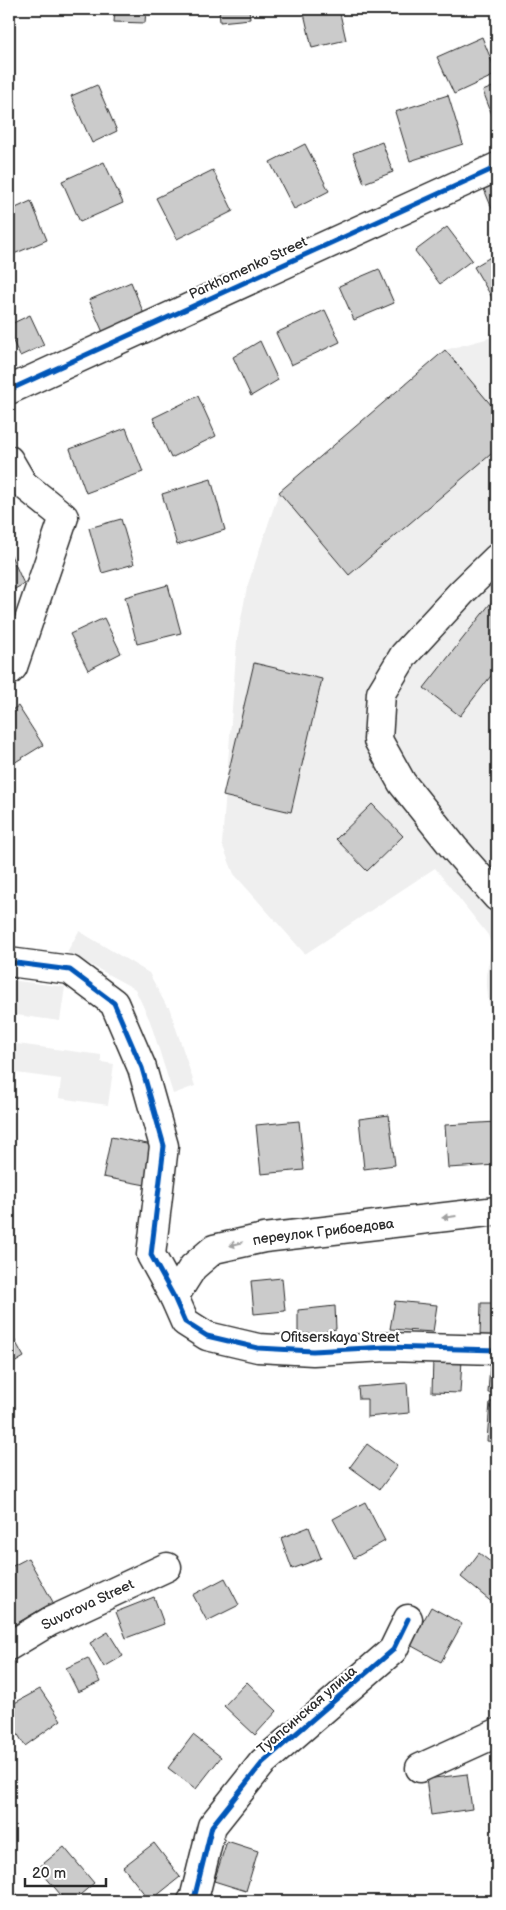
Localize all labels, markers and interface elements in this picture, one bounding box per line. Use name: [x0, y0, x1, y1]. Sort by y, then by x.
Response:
street label: Parkhomenko Street: [186, 233, 310, 303]
one-way arrow: [441, 1213, 457, 1221]
street label: переулок Грибоедова: [251, 1214, 396, 1249]
one-way arrow: [228, 1240, 243, 1248]
street label: Ofitserskaya Street: [280, 1329, 400, 1346]
street label: Suvorova Street: [38, 1575, 137, 1633]
street label: Туапсинская улица: [254, 1662, 361, 1758]
scale bar: [25, 1855, 106, 1887]
text: 20 m: [32, 1864, 66, 1883]

